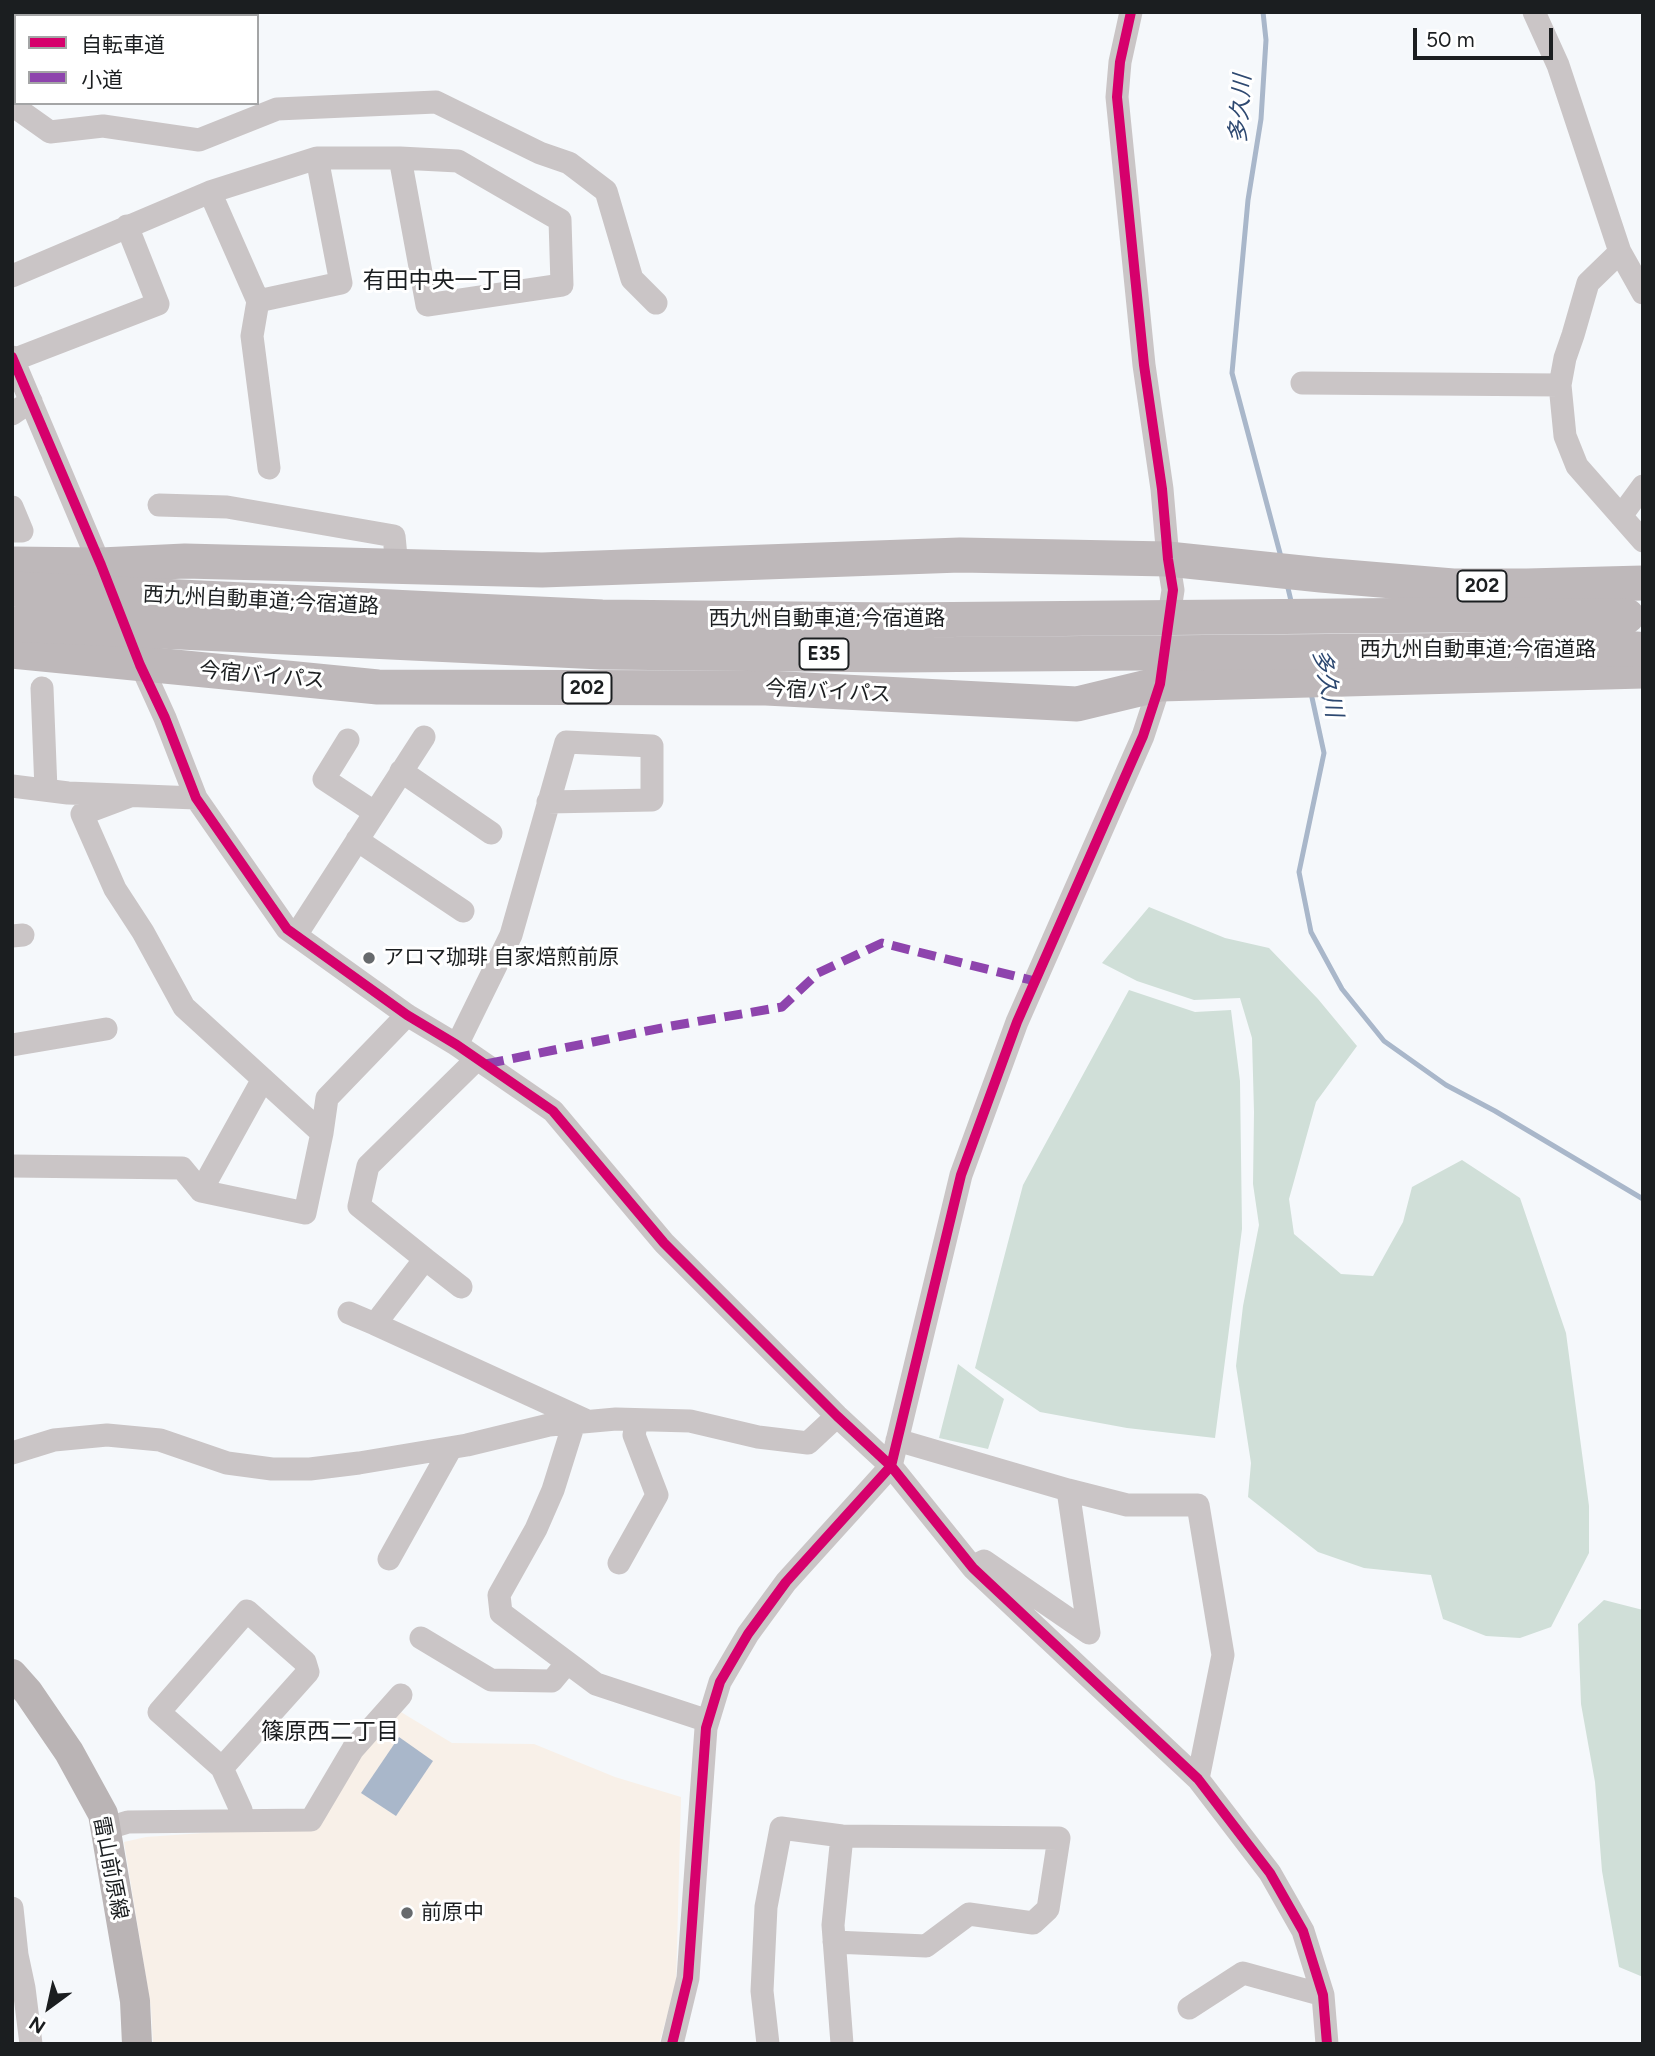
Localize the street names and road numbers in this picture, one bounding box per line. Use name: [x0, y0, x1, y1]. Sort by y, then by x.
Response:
road number: 202: [1458, 570, 1506, 601]
street label: 西九州自動車道;今宿道路: [142, 582, 380, 620]
street label: 西九州自動車道;今宿道路: [709, 606, 945, 632]
street label: 西九州自動車道;今宿道路: [1360, 637, 1596, 663]
road number: E35: [800, 638, 848, 670]
street label: 今宿バイパス: [198, 658, 326, 694]
road number: 202: [562, 673, 612, 704]
street label: 今宿バイパス: [764, 676, 892, 708]
street label: 雷山前原線: [88, 1814, 132, 1922]

